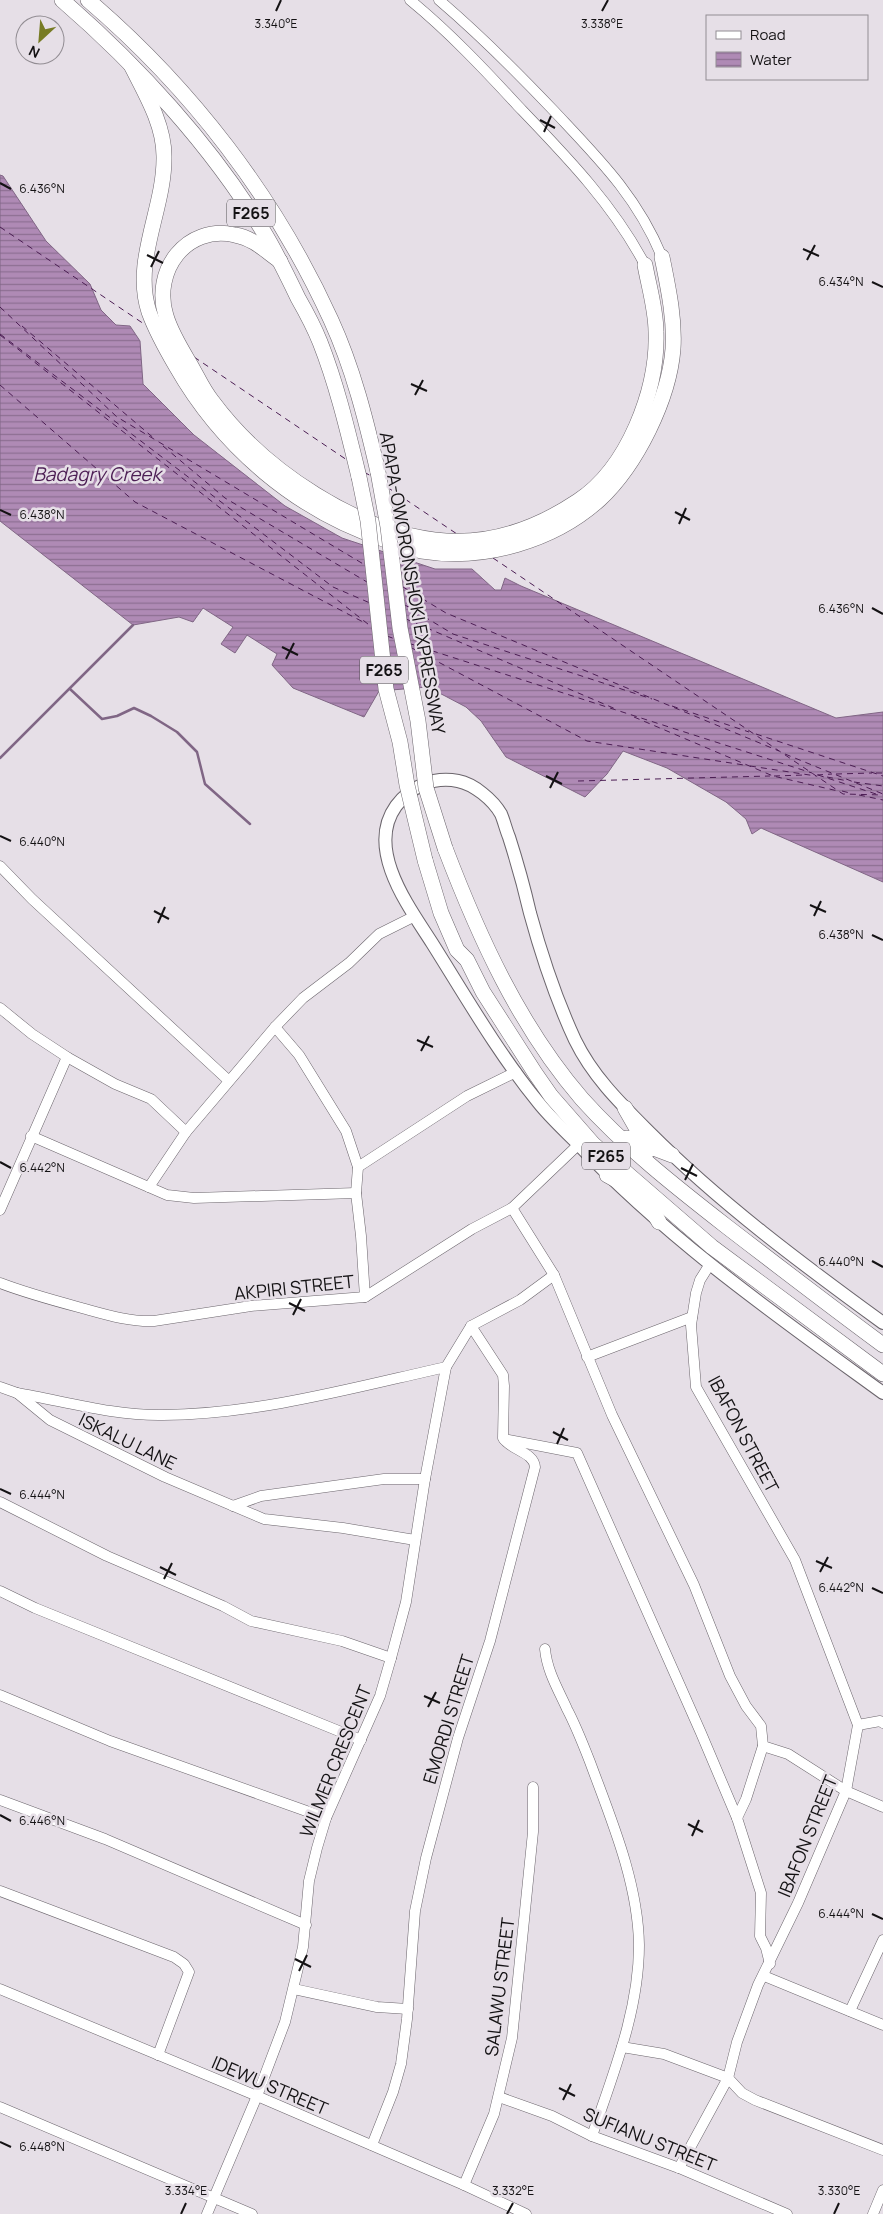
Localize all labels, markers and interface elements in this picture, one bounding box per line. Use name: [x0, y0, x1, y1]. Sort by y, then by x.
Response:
north arrow: [15, 15, 65, 65]
text: 3.340°E: [255, 15, 298, 32]
text: 3.338°E: [581, 15, 623, 32]
legend: [706, 15, 868, 80]
text: Road: [750, 24, 786, 45]
text: N: [25, 41, 43, 63]
text: Water: [750, 49, 792, 70]
text: 6.436°N: [19, 180, 65, 197]
road number: F265: [227, 200, 275, 227]
text: 6.434°N: [819, 273, 863, 290]
street label: APAPA-OWORONSHOKI EXPRESSWAY: [375, 430, 452, 737]
water label: Badagry Creek: [33, 461, 163, 487]
text: 6.438°N: [20, 506, 64, 523]
text: 6.436°N: [818, 600, 864, 617]
road number: F265: [360, 656, 408, 684]
text: 6.440°N: [19, 833, 65, 850]
text: 6.438°N: [819, 926, 863, 943]
road number: F265: [582, 1142, 630, 1170]
text: 6.442°N: [19, 1159, 65, 1176]
text: 6.440°N: [818, 1253, 864, 1270]
street label: AKPIRI STREET: [233, 1269, 356, 1305]
street label: IBAFON STREET: [703, 1371, 785, 1497]
street label: ISKALU LANE: [75, 1407, 181, 1475]
text: 6.444°N: [19, 1486, 65, 1503]
text: 6.442°N: [818, 1579, 864, 1596]
street label: EMORDI STREET: [417, 1651, 479, 1787]
street label: WILMER CRESCENT: [294, 1681, 377, 1841]
street label: IBAFON STREET: [772, 1771, 842, 1900]
text: 6.446°N: [19, 1812, 65, 1829]
text: 6.444°N: [818, 1905, 864, 1922]
street label: SALAWU STREET: [479, 1916, 519, 2058]
street label: IDEWU STREET: [208, 2050, 332, 2120]
street label: SUFIANU STREET: [580, 2101, 720, 2177]
text: 6.448°N: [19, 2138, 65, 2155]
text: 3.334°E: [165, 2182, 207, 2199]
text: 3.332°E: [492, 2182, 534, 2199]
text: 3.330°E: [818, 2182, 860, 2199]

